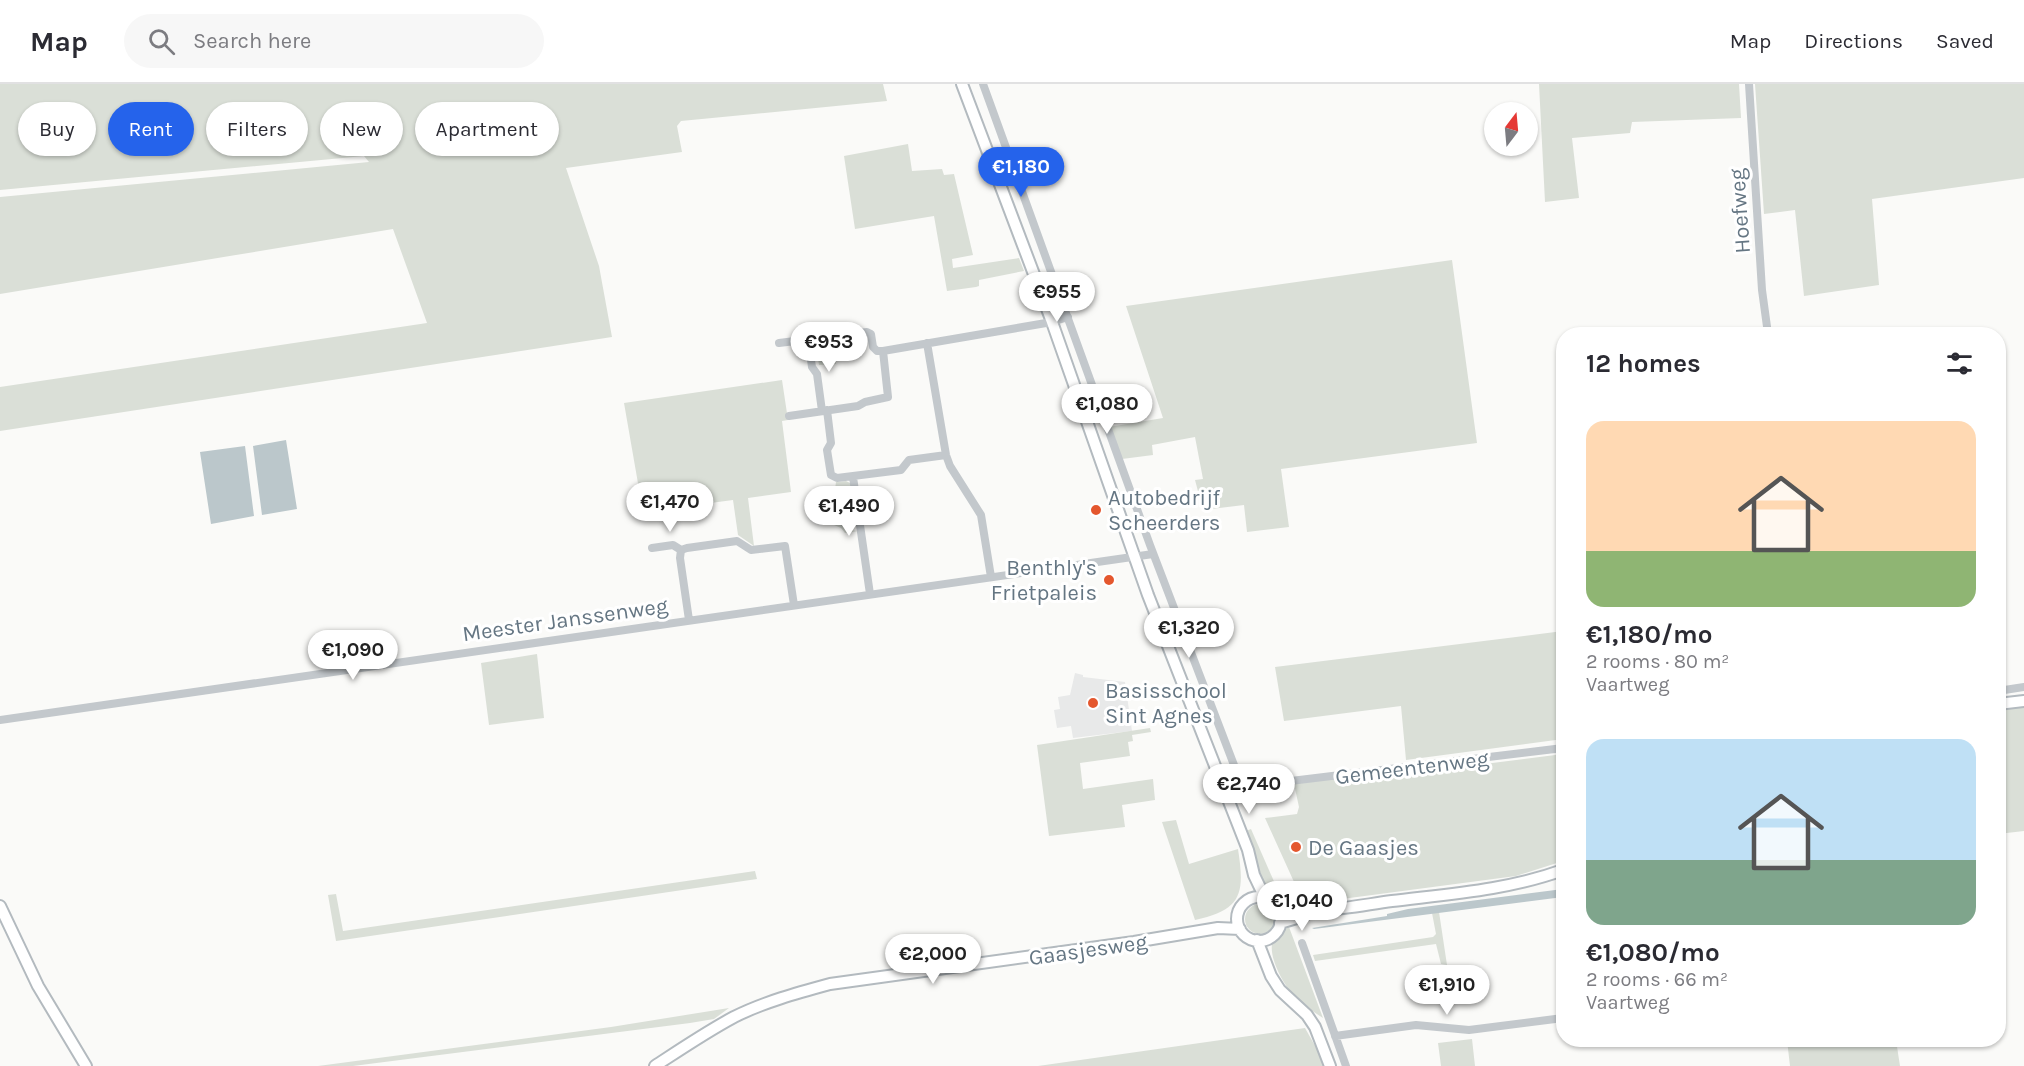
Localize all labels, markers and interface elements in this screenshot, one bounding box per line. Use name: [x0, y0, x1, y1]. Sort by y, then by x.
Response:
search box: [124, 14, 544, 68]
text: Map: [30, 25, 88, 58]
icon: search: [145, 25, 178, 58]
text: Search here: [193, 28, 311, 54]
text: Map: [1730, 29, 1771, 53]
text: Directions: [1804, 29, 1903, 53]
text: Saved: [1936, 29, 1994, 53]
chip: Buy: [18, 102, 96, 156]
chip: Rent: [108, 102, 194, 156]
chip: Filters: [206, 102, 308, 156]
chip: New: [320, 102, 403, 156]
chip: Apartment: [415, 102, 559, 156]
north arrow: [1484, 102, 1538, 156]
map controls: [1484, 102, 1538, 156]
pin: €1,180: [972, 147, 1070, 198]
text: €1,180: [992, 155, 1050, 178]
street label: Hoefweg: [1724, 167, 1756, 254]
pin: €955: [1021, 272, 1093, 323]
text: €955: [1033, 280, 1081, 303]
pin: €953: [793, 322, 865, 373]
text: €953: [805, 330, 853, 353]
icon: filters: [1943, 347, 1976, 380]
text: 12 homes: [1586, 348, 1701, 379]
pin: €1,080: [1058, 384, 1156, 435]
text: €1,080: [1075, 392, 1139, 415]
icon: home: [1727, 460, 1835, 568]
pin: €1,470: [621, 482, 719, 533]
place label: Autobedrijf Scheerders: [1108, 485, 1221, 536]
pin: €1,490: [800, 486, 898, 537]
text: €1,470: [640, 490, 700, 513]
text: €1,490: [818, 494, 880, 517]
marker: Autobedrijf Scheerders: [1089, 503, 1103, 517]
place label: Benthly's Frietpaleis: [991, 555, 1097, 606]
marker: Benthly's Frietpaleis: [1102, 573, 1116, 587]
street label: Meester Janssenweg: [461, 593, 670, 647]
pin: €1,320: [1140, 608, 1238, 659]
text: €1,320: [1158, 616, 1220, 639]
text: €1,180/mo: [1586, 619, 1713, 650]
pin: €1,090: [304, 630, 402, 681]
text: €1,090: [322, 638, 384, 661]
text: 2 rooms · 80 m²: [1586, 650, 1729, 673]
text: Vaartweg: [1586, 673, 1669, 696]
place label: Basisschool Sint Agnes: [1105, 678, 1227, 729]
marker: Basisschool Sint Agnes: [1086, 696, 1100, 710]
street label: Gemeentenweg: [1334, 746, 1491, 790]
pin: €2,740: [1200, 764, 1298, 815]
text: €2,740: [1217, 772, 1281, 795]
icon: home: [1727, 778, 1835, 886]
place label: De Gaasjes: [1308, 835, 1419, 861]
marker: De Gaasjes: [1289, 840, 1303, 854]
pin: €1,040: [1253, 881, 1351, 932]
text: €1,040: [1271, 889, 1333, 912]
street label: Gaasjesweg: [1027, 929, 1150, 971]
pin: €2,000: [884, 934, 982, 985]
text: €1,080/mo: [1586, 937, 1720, 968]
text: €2,000: [899, 942, 967, 965]
pin: €1,910: [1398, 965, 1496, 1016]
text: 2 rooms · 66 m²: [1586, 968, 1728, 991]
text: €1,910: [1419, 973, 1475, 996]
text: Vaartweg: [1586, 991, 1669, 1014]

